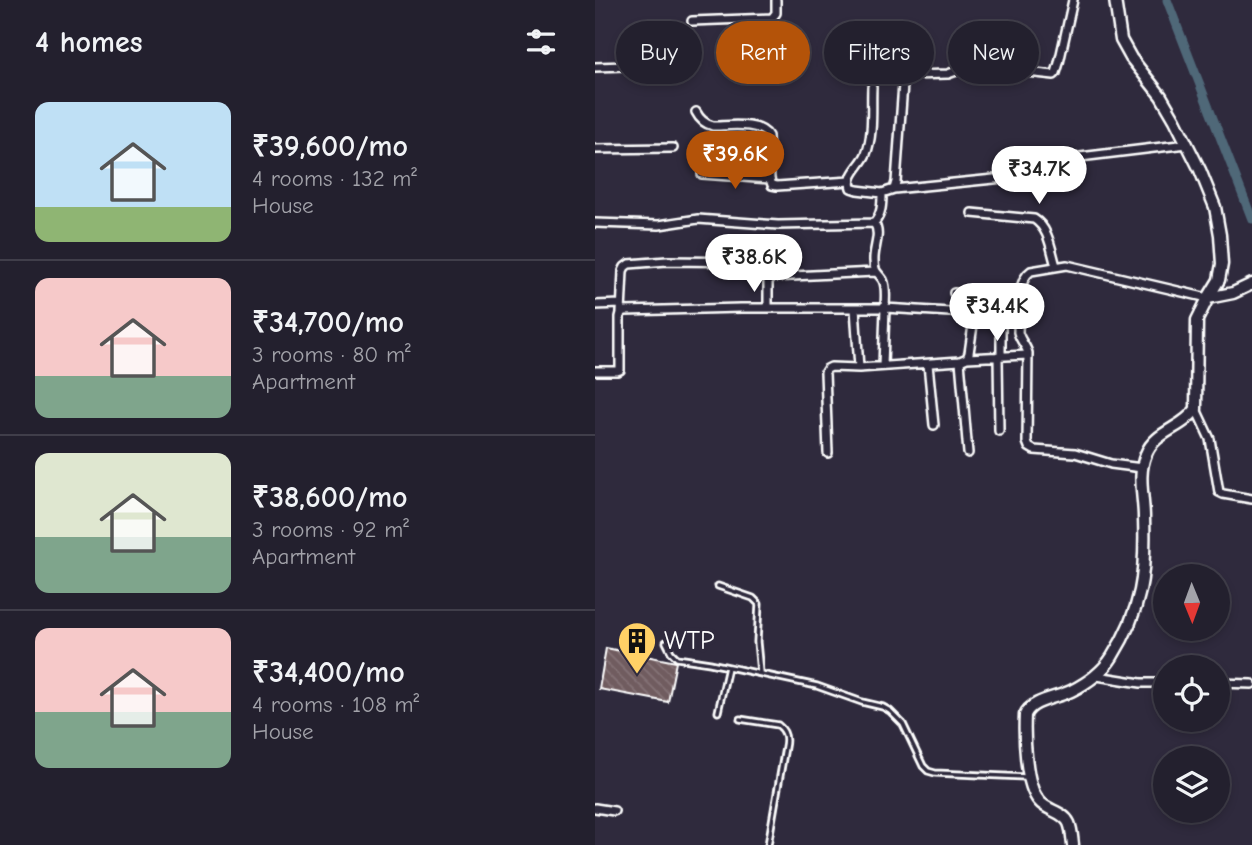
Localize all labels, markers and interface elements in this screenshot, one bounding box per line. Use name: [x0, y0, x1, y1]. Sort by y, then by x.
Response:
chip: Buy: [616, 21, 702, 84]
chip: Rent: [716, 21, 810, 84]
chip: Filters: [824, 21, 934, 84]
chip: New: [948, 21, 1039, 84]
icon: filters: [522, 23, 560, 61]
text: 4 homes: [35, 25, 142, 60]
text: ₹39,600/mo: [252, 129, 408, 164]
icon: home: [91, 130, 175, 214]
pin: ₹39.6K: [678, 132, 792, 191]
text: ₹39.6K: [702, 140, 768, 167]
pin: ₹34.7K: [982, 146, 1096, 206]
text: ₹34.7K: [1008, 155, 1070, 182]
text: 4 rooms · 132 m²: [252, 165, 417, 192]
text: House: [252, 192, 314, 219]
pin: ₹38.6K: [697, 234, 811, 294]
text: ₹38.6K: [721, 243, 787, 270]
pin: ₹34.4K: [940, 284, 1054, 343]
text: ₹34.4K: [965, 292, 1029, 319]
text: ₹34,700/mo: [252, 305, 404, 340]
icon: home: [91, 306, 175, 390]
text: 3 rooms · 80 m²: [252, 341, 411, 368]
text: Apartment: [252, 368, 355, 395]
text: ₹38,600/mo: [252, 480, 408, 515]
icon: home: [91, 481, 175, 565]
text: 3 rooms · 92 m²: [252, 516, 409, 543]
text: Apartment: [252, 543, 355, 570]
north arrow: [1153, 564, 1230, 640]
map controls: [1153, 564, 1230, 823]
building icon: WTP: [616, 620, 658, 675]
place label: WTP: [664, 626, 715, 656]
text: ₹34,400/mo: [252, 655, 405, 690]
button: locate: [1153, 655, 1230, 732]
icon: home: [91, 656, 175, 740]
text: 4 rooms · 108 m²: [252, 691, 419, 718]
text: House: [252, 718, 314, 745]
button: layers: [1153, 746, 1230, 823]

